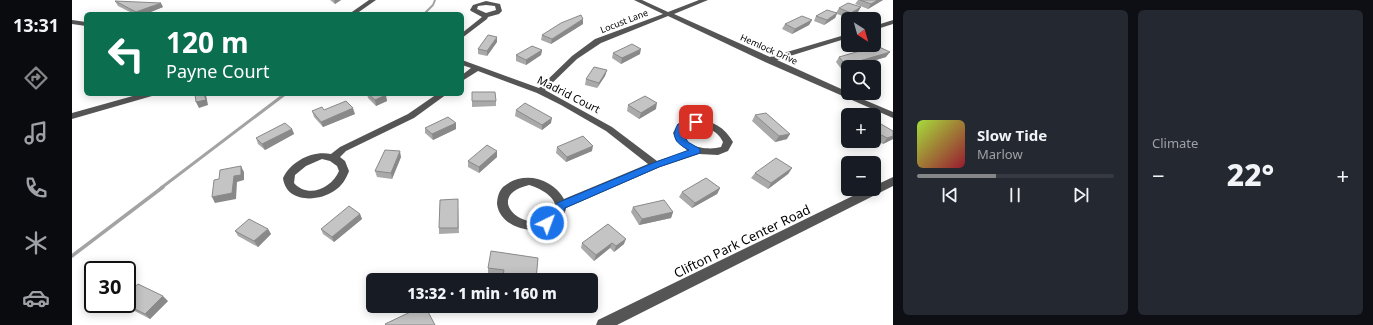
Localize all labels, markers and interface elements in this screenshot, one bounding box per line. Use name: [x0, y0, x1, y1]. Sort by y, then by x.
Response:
street label: Locust Lane: [598, 6, 650, 36]
north arrow: [841, 12, 881, 52]
map controls: [841, 12, 881, 196]
text: 13:31: [13, 13, 59, 37]
text: 120 m: [166, 23, 249, 61]
icon: left: [100, 28, 152, 80]
street label: Hemlock Drive: [738, 31, 800, 67]
text: Payne Court: [166, 59, 269, 83]
button: search: [841, 60, 881, 100]
icon: directions: [22, 64, 50, 92]
street label: Madrid Court: [535, 72, 603, 116]
pin: [679, 105, 713, 139]
button: +: [841, 108, 881, 148]
icon: arrive: [685, 111, 707, 133]
icon: music: [22, 119, 50, 147]
text: Slow Tide: [977, 125, 1047, 145]
text: Climate: [1152, 134, 1198, 152]
text: Marlow: [977, 145, 1023, 163]
text: 22°: [1227, 154, 1274, 195]
button: −: [841, 156, 881, 196]
text: −: [1152, 160, 1165, 190]
text: +: [1336, 160, 1349, 190]
icon: phone: [22, 174, 50, 202]
icon: previous: [939, 184, 961, 206]
icon: pause: [1004, 184, 1026, 206]
icon: next: [1070, 184, 1092, 206]
street label: Clifton Park Center Road: [671, 200, 813, 282]
position arrow: [526, 202, 568, 244]
icon: climate: [22, 229, 50, 257]
speed limit sign: 30: [84, 261, 136, 313]
text: 13:32 · 1 min · 160 m: [407, 283, 557, 303]
icon: car: [22, 284, 50, 312]

